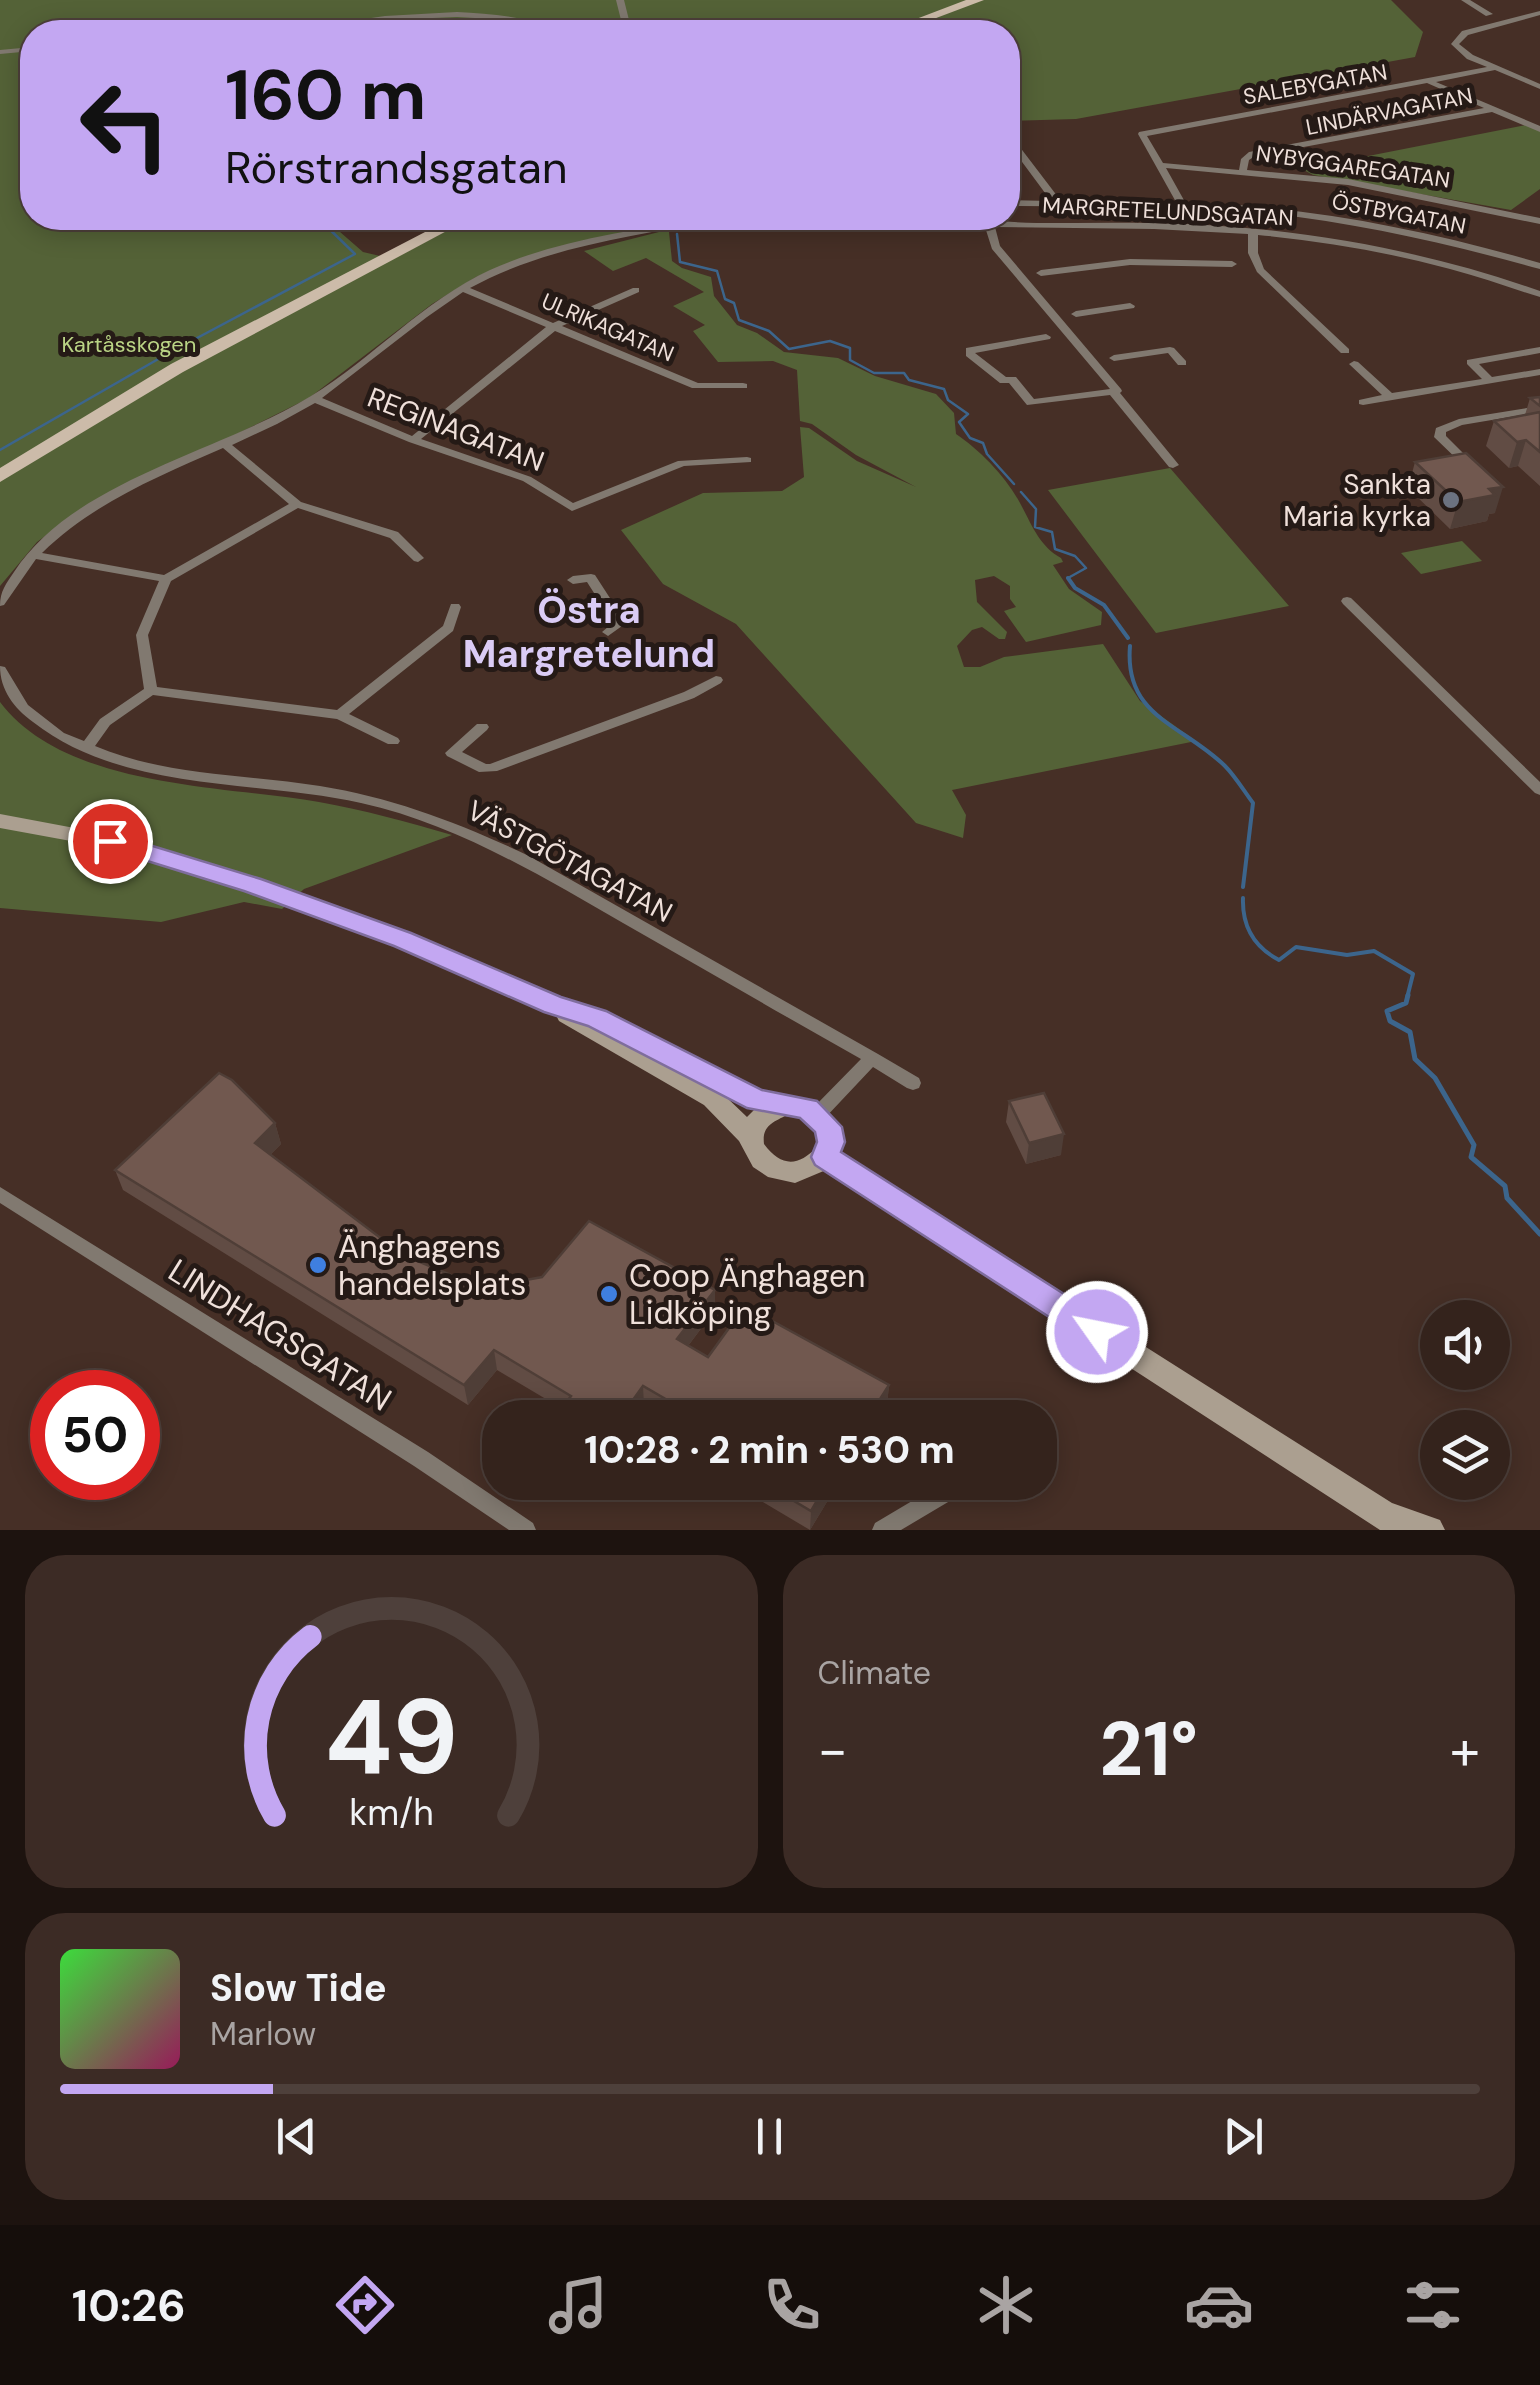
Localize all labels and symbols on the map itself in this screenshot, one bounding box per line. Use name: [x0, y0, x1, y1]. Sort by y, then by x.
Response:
street label: SALEBYGATAN: [1241, 58, 1389, 111]
street label: LINDÄRVAGATAN: [1303, 81, 1475, 142]
street label: NYBYGGAREGATAN: [1254, 139, 1452, 194]
street label: ÖSTBYGATAN: [1329, 186, 1468, 241]
street label: MARGRETELUNDSGATAN: [1042, 190, 1294, 233]
street label: ULRIKAGATAN: [537, 287, 678, 368]
park label: Kartåsskogen: [62, 330, 197, 359]
street label: REGINAGATAN: [362, 379, 549, 480]
place label: Sankta Maria kyrka: [1283, 466, 1431, 535]
marker: Sankta Maria kyrka: [1440, 489, 1462, 511]
district label: Östra Margretelund: [463, 585, 715, 679]
street label: VÄSTGÖTAGATAN: [461, 792, 679, 931]
pin: [68, 799, 153, 884]
place label: Änghagens handelsplats: [338, 1226, 526, 1305]
street label: LINDHAGSGATAN: [161, 1250, 399, 1420]
marker: Änghagens handelsplats: [307, 1254, 329, 1276]
place label: Coop Änghagen Lidköping: [629, 1255, 865, 1334]
position arrow: [1045, 1280, 1149, 1384]
marker: Coop Änghagen Lidköping: [598, 1283, 620, 1305]
speed limit sign: 50: [30, 1370, 160, 1500]

